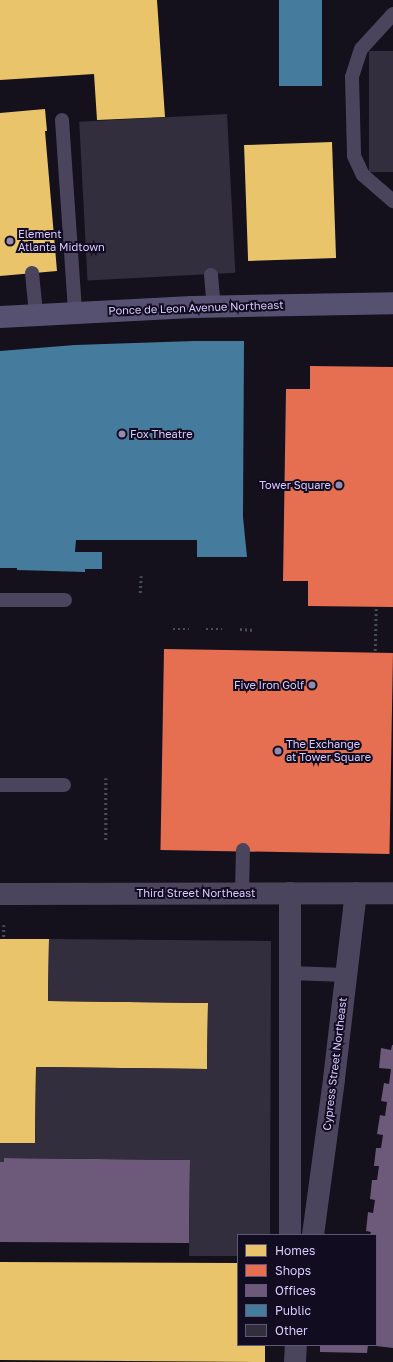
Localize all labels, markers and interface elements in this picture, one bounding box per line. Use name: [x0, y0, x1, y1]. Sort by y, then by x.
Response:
place label: Element Atlanta Midtown: [18, 228, 105, 254]
marker: Element Atlanta Midtown: [5, 236, 15, 246]
street label: Ponce de Leon Avenue Northeast: [108, 298, 284, 318]
place label: Fox Theatre: [130, 427, 193, 441]
marker: Fox Theatre: [117, 429, 127, 439]
place label: Tower Square: [259, 478, 331, 492]
marker: Tower Square: [334, 480, 344, 490]
place label: Five Iron Golf: [234, 678, 304, 692]
marker: Five Iron Golf: [307, 680, 317, 690]
place label: The Exchange at Tower Square: [286, 738, 371, 764]
marker: The Exchange at Tower Square: [273, 746, 283, 756]
street label: Third Street Northeast: [137, 886, 255, 900]
street label: Cypress Street Northeast: [320, 997, 350, 1131]
legend: [237, 1234, 377, 1346]
text: Homes: [275, 1243, 315, 1258]
text: Shops: [275, 1263, 311, 1278]
text: Offices: [275, 1283, 316, 1298]
text: Public: [275, 1303, 311, 1318]
text: Other: [275, 1323, 308, 1338]

